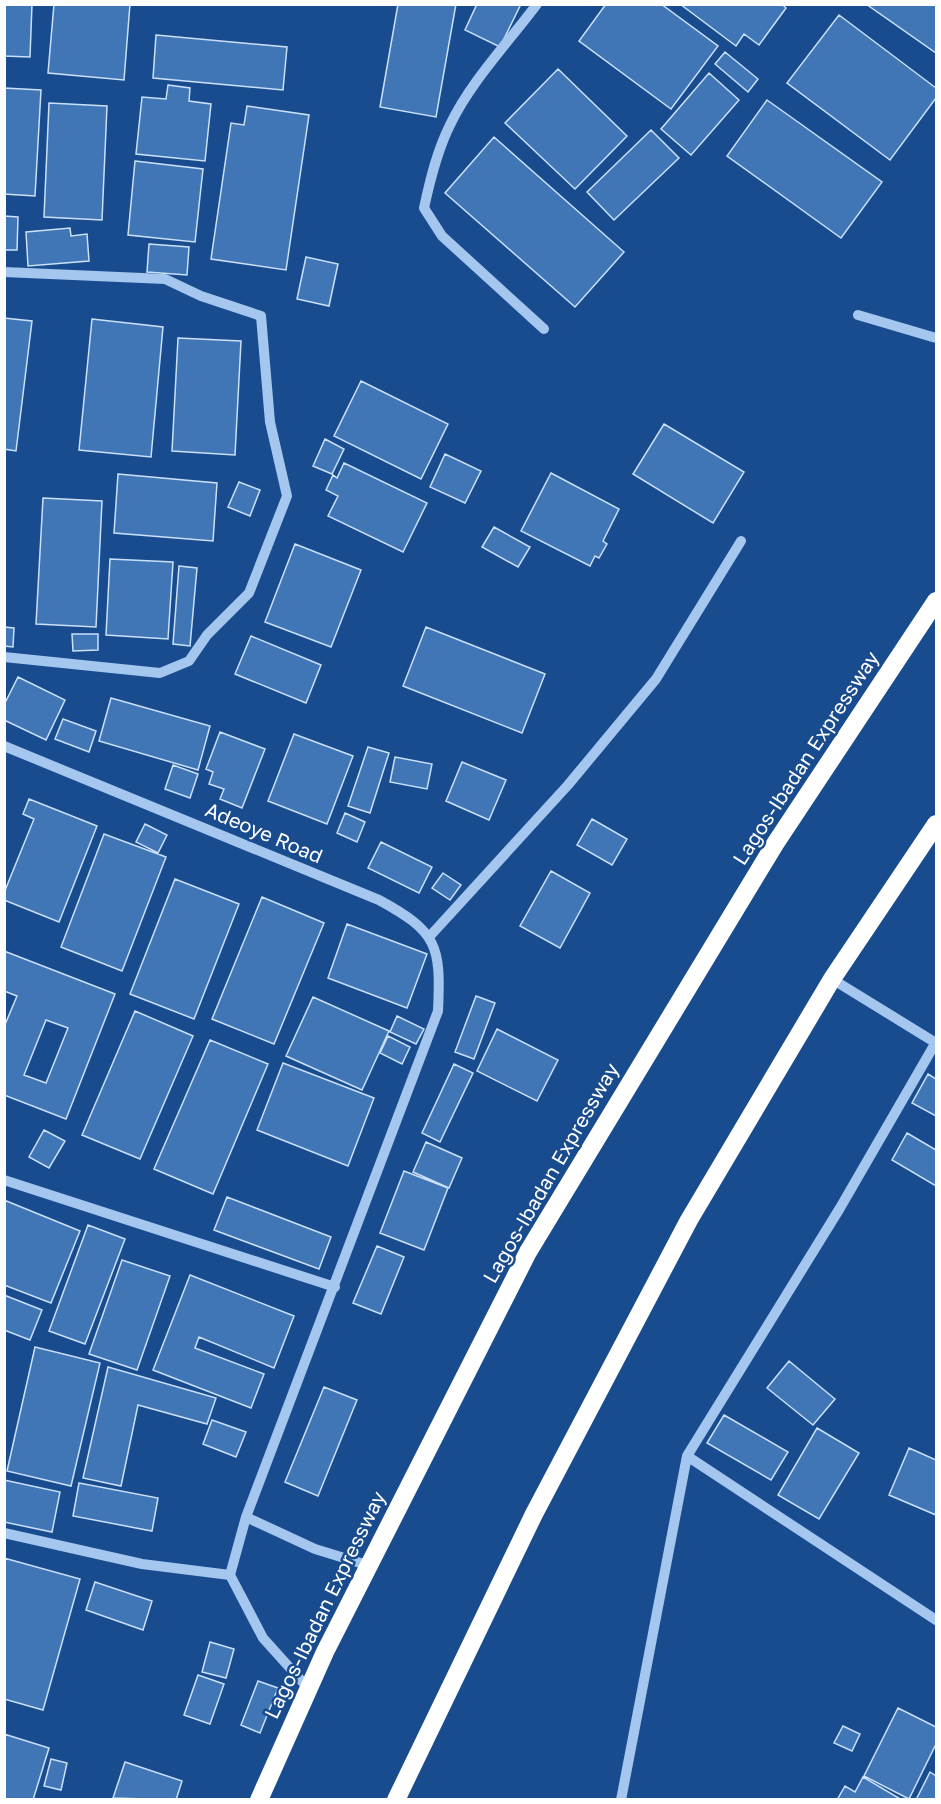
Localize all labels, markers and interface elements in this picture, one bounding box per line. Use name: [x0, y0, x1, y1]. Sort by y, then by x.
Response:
street label: Lagos-Ibadan Expressway: [727, 646, 883, 869]
street label: Adeoye Road: [202, 797, 327, 868]
street label: Lagos-Ibadan Expressway: [477, 1058, 623, 1287]
street label: Lagos-Ibadan Expressway: [259, 1487, 390, 1722]

